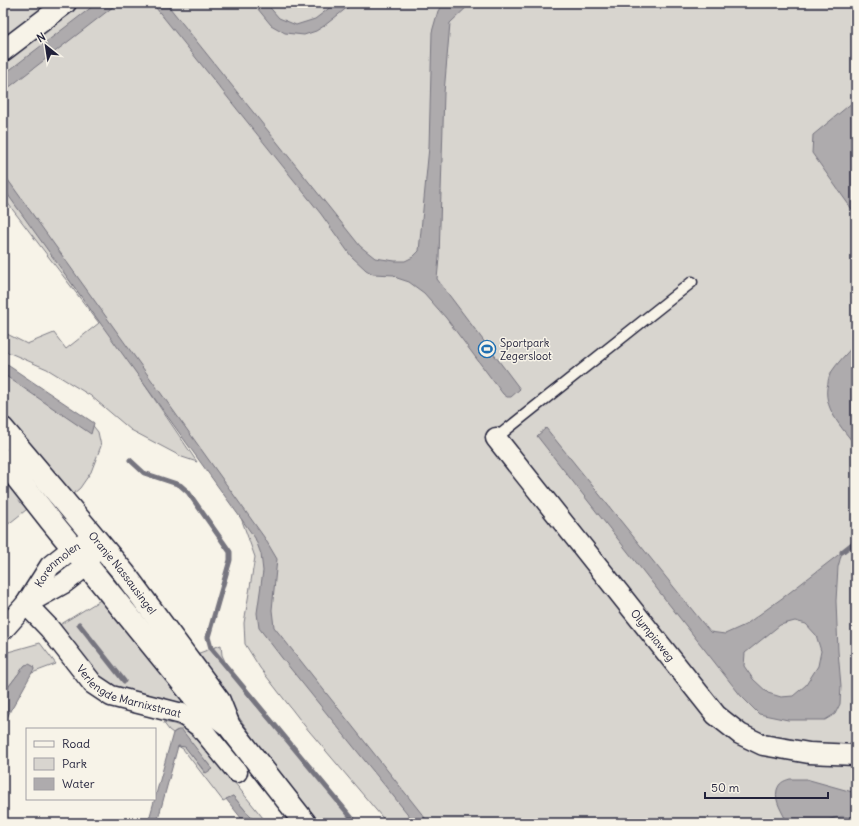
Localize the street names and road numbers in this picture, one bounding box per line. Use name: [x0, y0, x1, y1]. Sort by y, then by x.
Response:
street label: Oranje Nassausingel: [85, 529, 159, 617]
street label: Korenmolen: [31, 539, 82, 590]
street label: Olympiaweg: [628, 606, 678, 664]
street label: Verlengde Marnixstraat: [74, 662, 183, 721]

